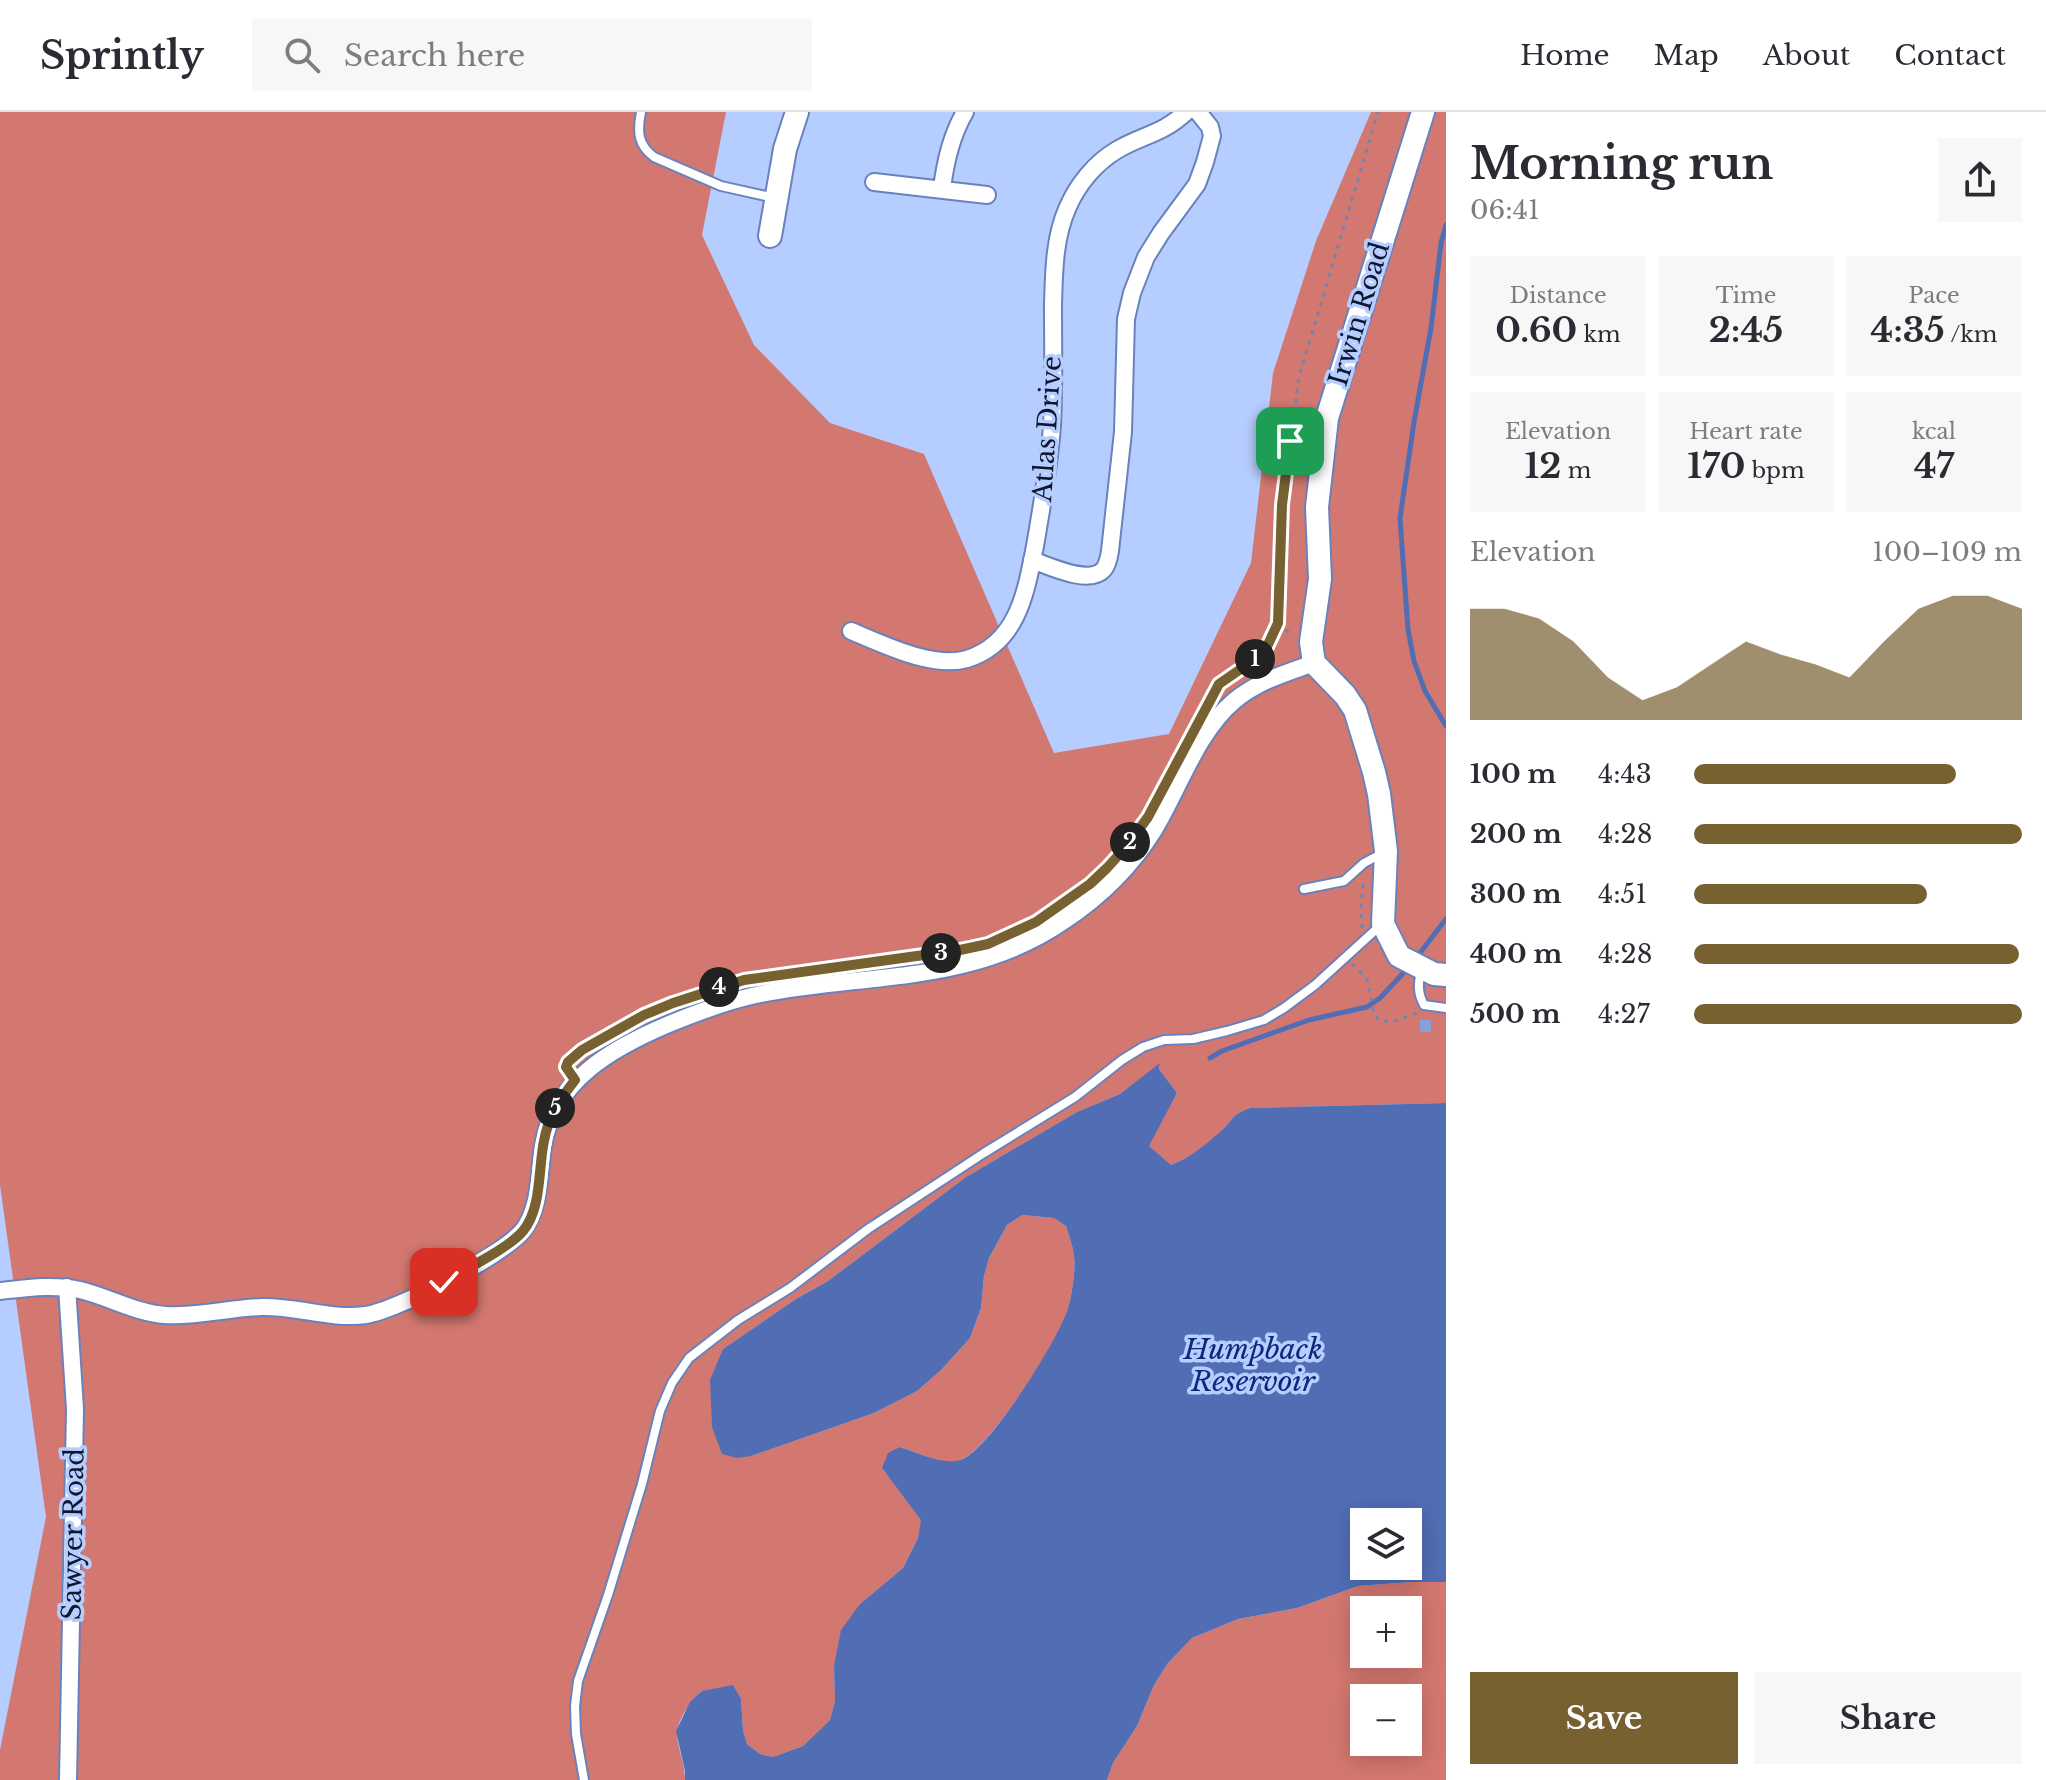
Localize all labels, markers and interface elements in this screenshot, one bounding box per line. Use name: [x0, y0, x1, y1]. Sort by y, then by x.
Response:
search box: [252, 19, 812, 91]
text: Sprintly: [40, 32, 204, 79]
icon: search: [280, 33, 324, 77]
text: Search here: [344, 37, 525, 74]
text: Home: [1520, 38, 1610, 73]
text: Map: [1654, 38, 1719, 73]
text: About: [1763, 38, 1850, 73]
text: Contact: [1894, 38, 2006, 73]
text: Morning run: [1470, 136, 1773, 191]
button: share: [1938, 138, 2022, 222]
text: 06:41: [1470, 194, 1540, 226]
street label: Irwin Road: [1322, 238, 1396, 390]
text: Distance: [1510, 282, 1607, 309]
text: Time: [1716, 282, 1776, 309]
text: Pace: [1908, 282, 1960, 309]
text: 0.60: [1495, 309, 1577, 351]
text: 2:45: [1709, 309, 1783, 351]
text: 4:35: [1871, 309, 1945, 351]
text: km: [1577, 321, 1621, 348]
text: /km: [1945, 321, 1997, 348]
street label: Atlas Drive: [1026, 355, 1068, 504]
pin: [1256, 407, 1324, 475]
text: Elevation: [1505, 418, 1611, 445]
text: Heart rate: [1689, 418, 1803, 445]
text: kcal: [1912, 418, 1956, 445]
icon: arrive: [1268, 419, 1312, 463]
text: 12: [1525, 445, 1562, 487]
text: 170: [1687, 445, 1745, 487]
text: 47: [1914, 445, 1954, 487]
text: m: [1562, 457, 1591, 484]
text: bpm: [1745, 457, 1805, 484]
text: Elevation: [1470, 536, 1596, 568]
text: 100–109 m: [1872, 536, 2022, 568]
pin: 1: [1235, 639, 1275, 679]
text: 1: [1250, 645, 1260, 672]
text: 100 m: [1470, 758, 1556, 790]
text: 4:43: [1598, 758, 1652, 790]
text: 200 m: [1470, 818, 1562, 850]
text: 4:28: [1598, 818, 1652, 850]
pin: 2: [1110, 822, 1150, 862]
text: 2: [1123, 828, 1137, 855]
text: 300 m: [1470, 878, 1562, 910]
text: 4:51: [1598, 878, 1647, 910]
pin: 3: [921, 933, 961, 973]
text: 400 m: [1470, 938, 1562, 970]
text: 4:28: [1598, 938, 1652, 970]
text: 3: [934, 939, 948, 966]
pin: 4: [699, 967, 739, 1007]
text: 4: [712, 973, 726, 1000]
text: 500 m: [1470, 998, 1560, 1030]
text: 4:27: [1598, 998, 1650, 1030]
pin: 5: [535, 1088, 575, 1128]
text: 5: [548, 1094, 562, 1121]
pin: [410, 1248, 478, 1316]
icon: check: [422, 1260, 466, 1304]
water label: Humpback Reservoir: [1183, 1332, 1323, 1399]
street label: Sawyer Road: [56, 1448, 90, 1620]
map controls: [1350, 1508, 1422, 1756]
button: layers: [1350, 1508, 1422, 1580]
button: +: [1350, 1596, 1422, 1668]
button: Save: [1470, 1672, 1738, 1764]
button: Share: [1754, 1672, 2022, 1764]
button: −: [1350, 1684, 1422, 1756]

